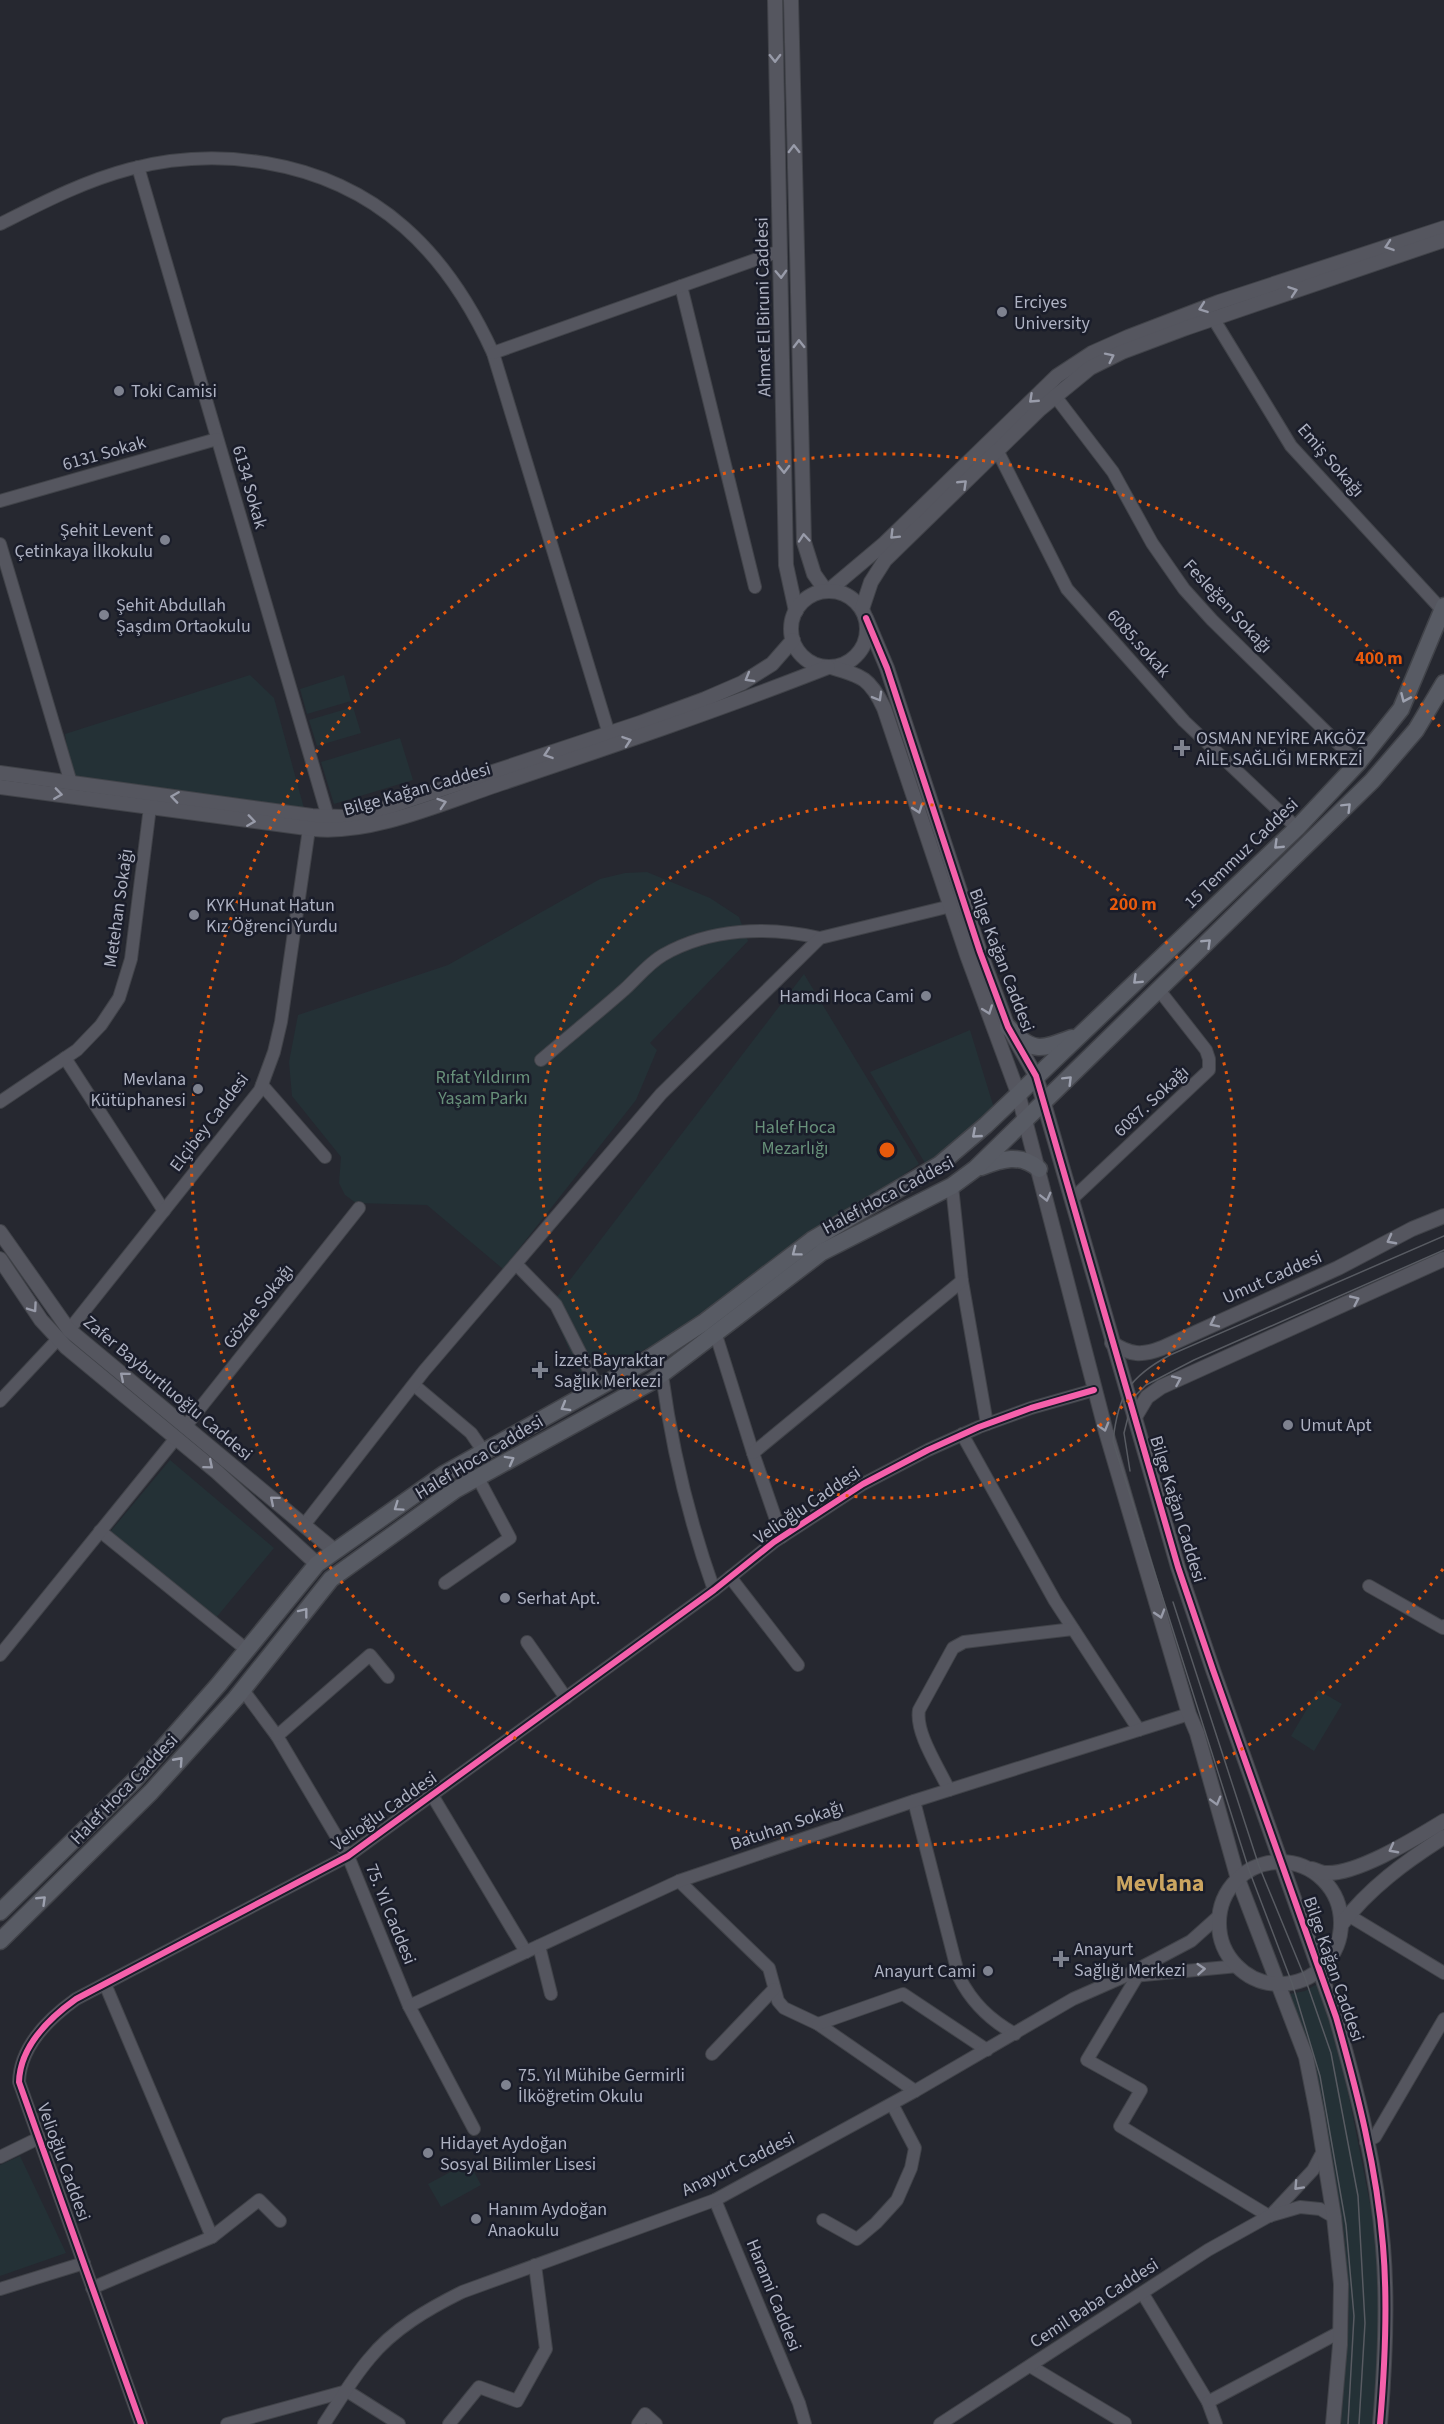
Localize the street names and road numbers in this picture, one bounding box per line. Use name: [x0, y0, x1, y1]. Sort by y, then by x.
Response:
street label: Ahmet El Biruni Caddesi: [749, 217, 778, 397]
street label: Emiş Sokağı: [1291, 418, 1370, 503]
street label: 6131 Sokak: [60, 430, 149, 477]
street label: 6134 Sokak: [226, 443, 273, 532]
street label: Fesleğen Sokağı: [1177, 554, 1278, 659]
street label: 6085.sokak: [1101, 604, 1176, 683]
street label: Bilge Kağan Caddesi: [341, 757, 494, 822]
street label: 15 Temmuz Caddesi: [1179, 792, 1304, 914]
street label: Metehan Sokağı: [98, 847, 139, 969]
street label: Bilge Kağan Caddesi: [963, 885, 1040, 1036]
street label: 6087. Sokağı: [1108, 1060, 1194, 1143]
street label: Elçibey Caddesi: [164, 1068, 255, 1177]
street label: Halef Hoca Caddesi: [818, 1150, 958, 1241]
street label: Umut Caddesi: [1219, 1244, 1326, 1310]
street label: Gözde Sokağı: [217, 1259, 299, 1354]
street label: Zafer Bayburtluoğlu Caddesi: [78, 1310, 258, 1467]
street label: Halef Hoca Caddesi: [410, 1409, 548, 1506]
street label: Bilge Kağan Caddesi: [1143, 1433, 1212, 1585]
street label: Velioğlu Caddesi: [749, 1460, 866, 1550]
street label: Halef Hoca Caddesi: [65, 1728, 184, 1850]
street label: Velioğlu Caddesi: [326, 1766, 442, 1857]
street label: Batuhan Sokağı: [727, 1794, 847, 1857]
street label: 75. Yıl Caddesi: [359, 1860, 422, 1968]
street label: Bilge Kağan Caddesi: [1297, 1893, 1370, 2045]
street label: Velioğlu Caddesi: [31, 2100, 96, 2225]
street label: Anayurt Caddesi: [677, 2126, 799, 2203]
street label: Harami Caddesi: [740, 2235, 807, 2355]
street label: Cemil Baba Caddesi: [1025, 2252, 1164, 2354]

